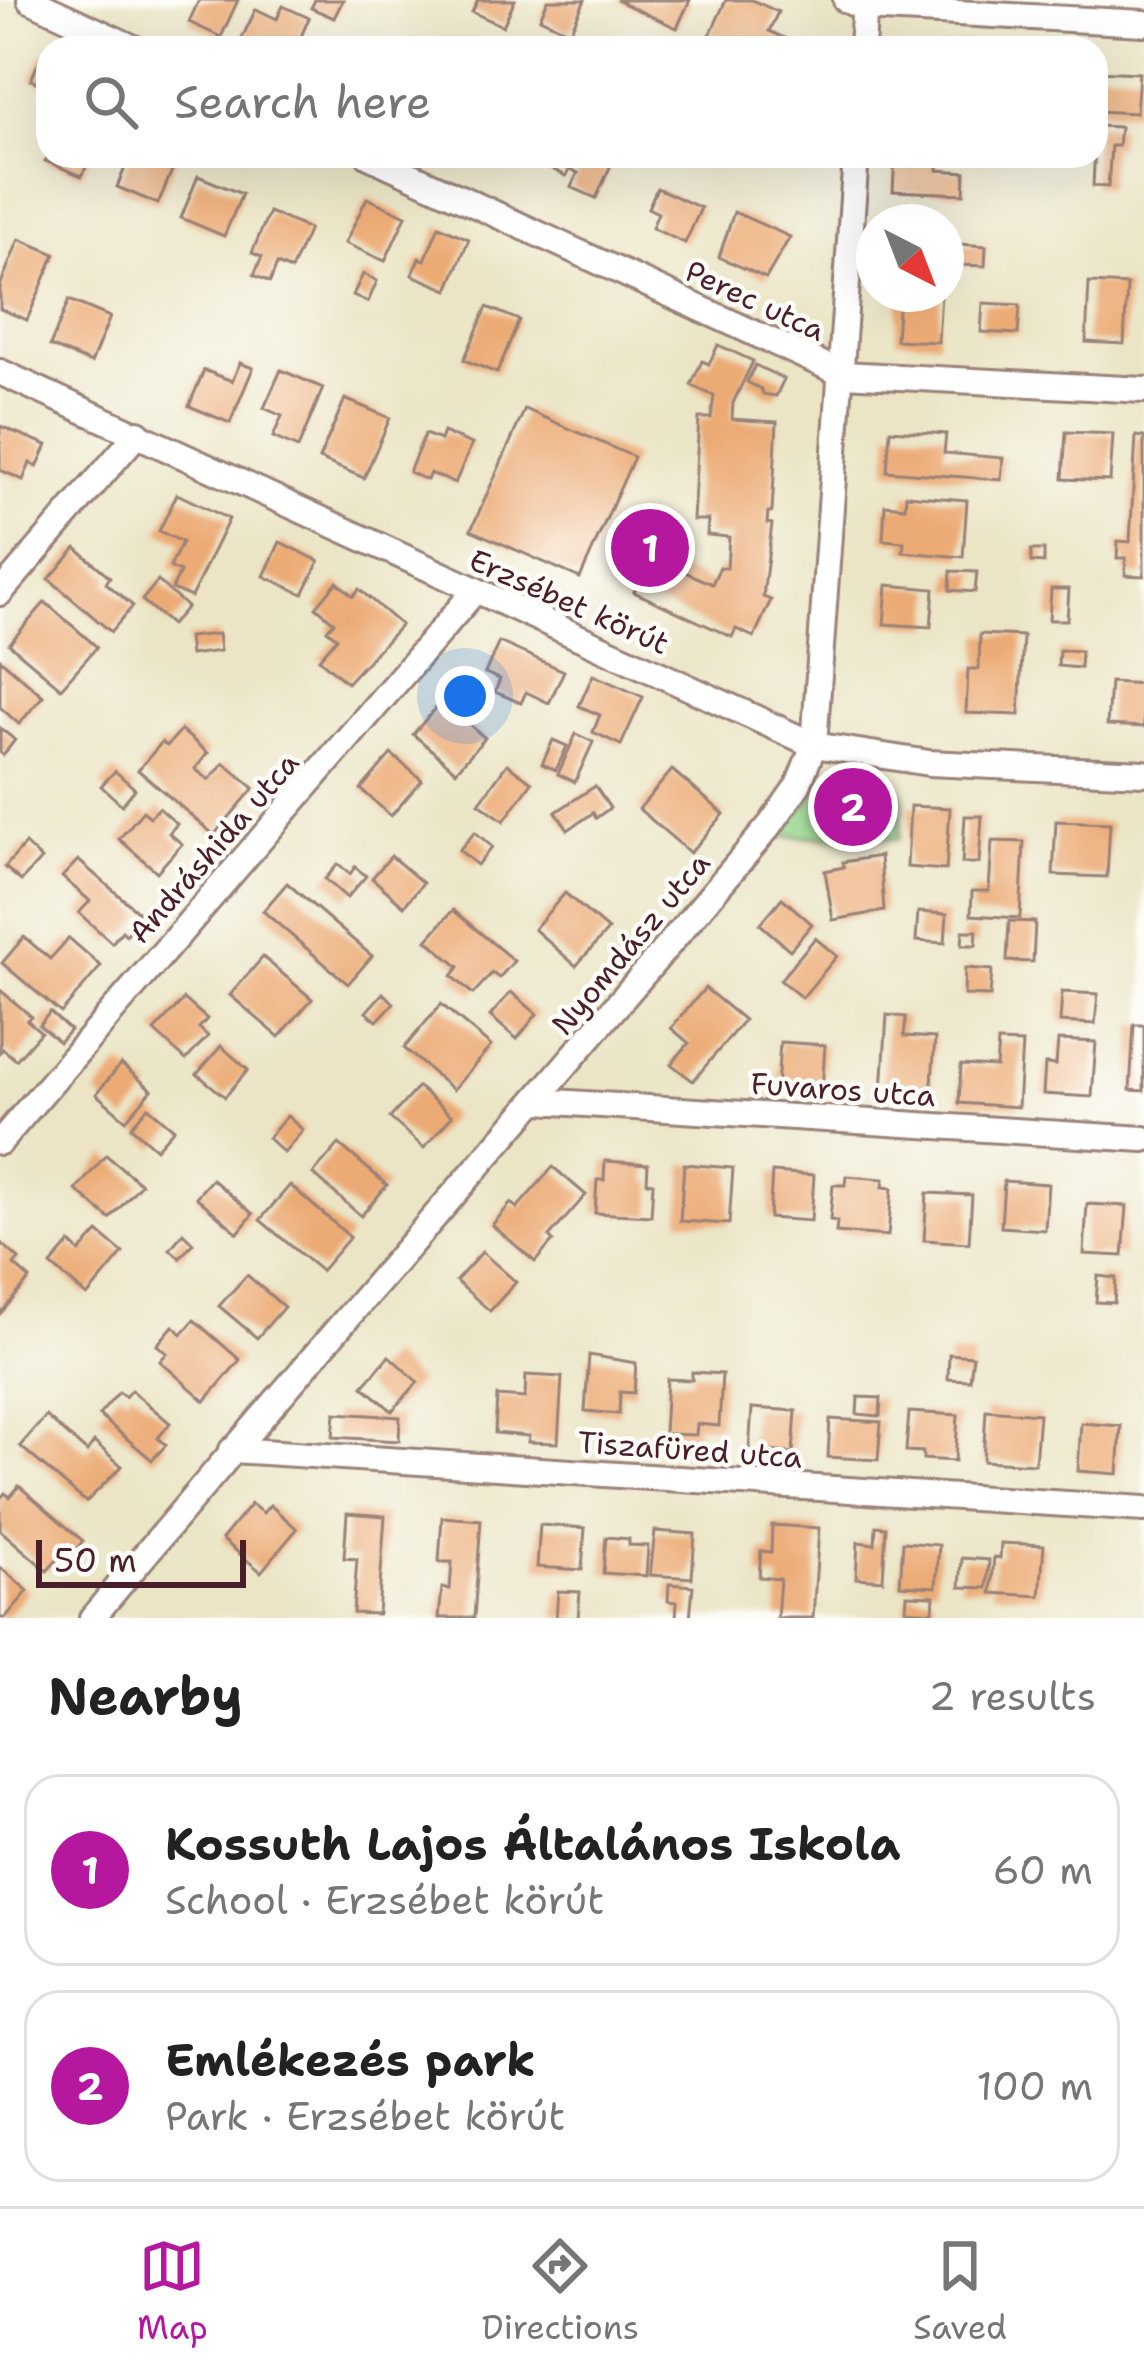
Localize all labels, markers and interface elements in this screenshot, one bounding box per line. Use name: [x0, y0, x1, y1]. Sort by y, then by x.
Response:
search box: [36, 36, 1108, 168]
icon: search: [78, 69, 144, 135]
text: Search here: [174, 72, 431, 132]
north arrow: [856, 204, 964, 312]
street label: Perec utca: [679, 250, 832, 351]
pin: 1: [611, 503, 689, 593]
street label: Erzsébet körút: [463, 539, 676, 664]
your location: [435, 666, 495, 726]
street label: Andráshida utca: [119, 743, 308, 952]
pin: 2: [814, 762, 892, 852]
street label: Nyomdász utca: [542, 843, 719, 1044]
street label: Fuvaros utca: [749, 1063, 937, 1116]
street label: Tiszafüred utca: [577, 1421, 804, 1478]
scale bar: [36, 1534, 246, 1587]
text: 50 m: [54, 1538, 137, 1583]
text: Nearby: [48, 1662, 243, 1730]
text: 2 results: [929, 1670, 1096, 1722]
text: Kossuth Lajos Általános Iskola: [165, 1814, 900, 1874]
text: 1: [81, 1844, 99, 1896]
text: 60 m: [993, 1844, 1093, 1896]
text: School · Erzsébet körút: [165, 1874, 604, 1926]
text: Emlékezés park: [165, 2030, 536, 2090]
text: 2: [76, 2060, 104, 2112]
text: 100 m: [977, 2060, 1093, 2112]
text: Park · Erzsébet körút: [165, 2090, 565, 2142]
tab: Map: [137, 2233, 208, 2350]
tab: Directions: [482, 2233, 639, 2350]
tab: Saved: [913, 2233, 1007, 2350]

